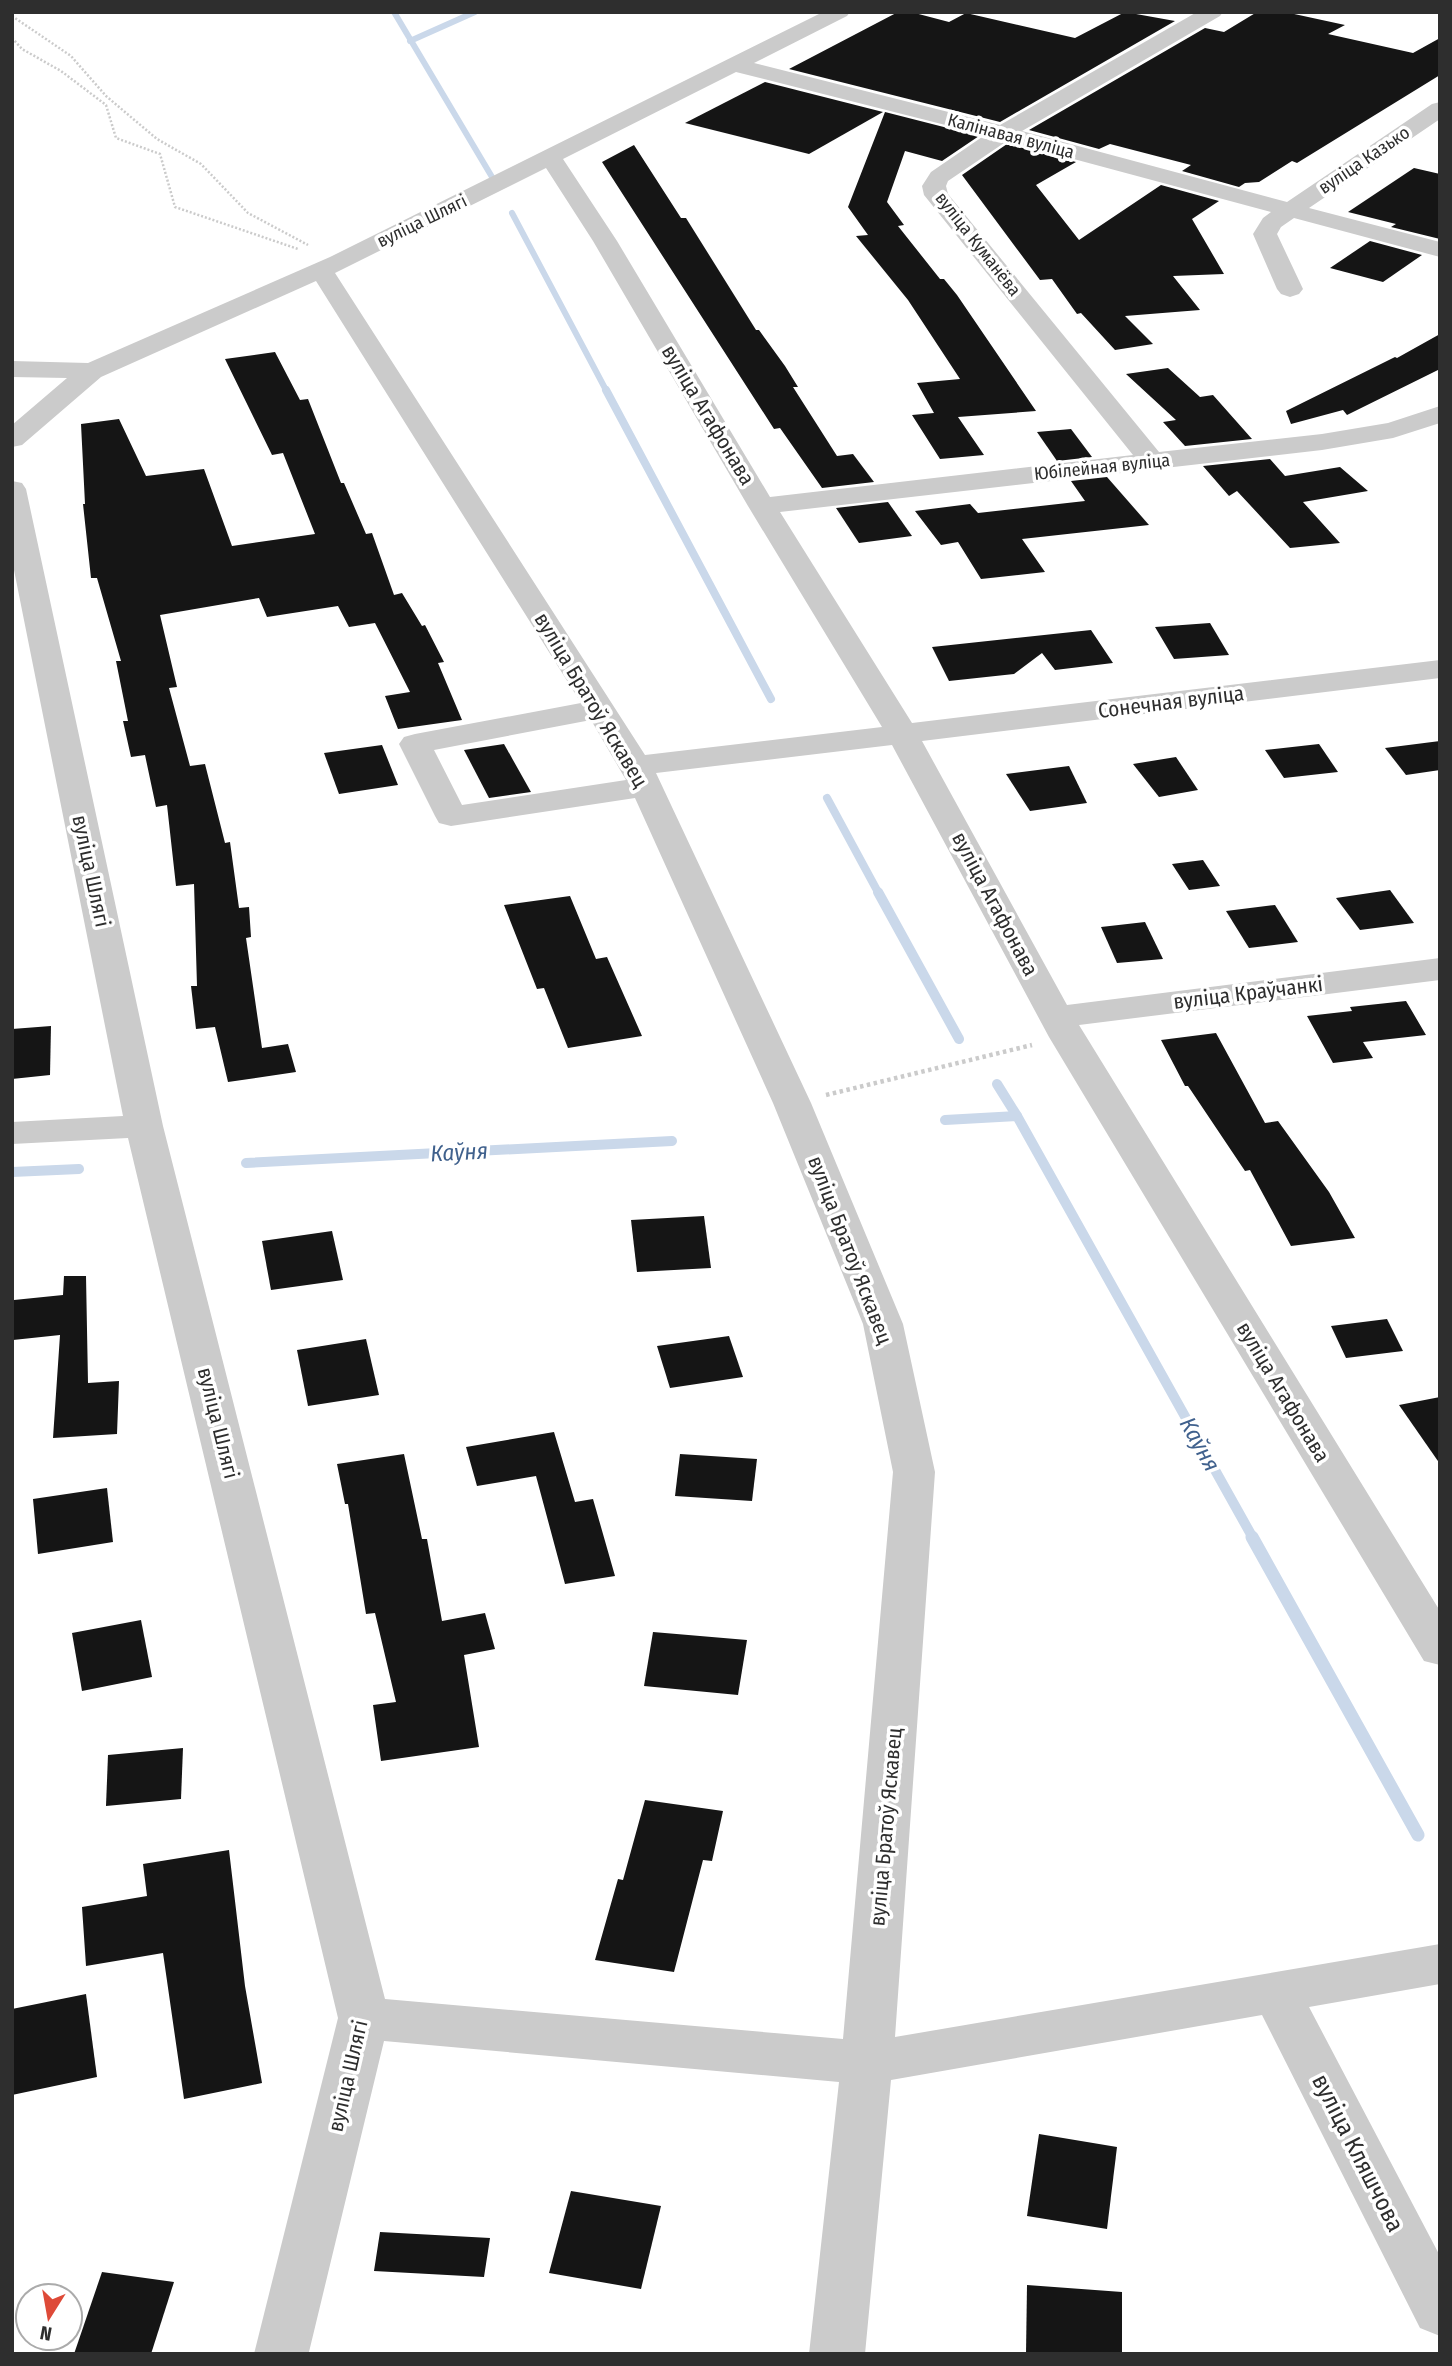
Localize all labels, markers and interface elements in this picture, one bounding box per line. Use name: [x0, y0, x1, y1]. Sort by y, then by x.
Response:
street label: Калінавая вуліца: [945, 109, 1077, 164]
street label: вуліца Казько: [1314, 121, 1414, 199]
street label: вуліца Куманёва: [930, 187, 1026, 301]
street label: вуліца Шлягі: [373, 190, 471, 252]
street label: вуліца Агафонава: [656, 340, 760, 490]
street label: Юбілейная вуліца: [1033, 449, 1171, 485]
street label: вуліца Братоў Яскавец: [529, 608, 653, 792]
street label: Сонечная вуліца: [1096, 680, 1246, 724]
street label: вуліца Шлягі: [66, 813, 116, 929]
street label: вуліца Агафонава: [946, 828, 1044, 980]
street label: вуліца Краўчанкі: [1172, 971, 1324, 1015]
water label: Каўня: [429, 1137, 489, 1167]
street label: вуліца Братоў Яскавец: [802, 1152, 898, 1348]
street label: вуліца Агафонава: [1231, 1317, 1335, 1467]
street label: вуліца Шлягі: [192, 1365, 244, 1481]
water label: Каўня: [1174, 1412, 1226, 1476]
street label: вуліца Братоў Яскавец: [864, 1727, 908, 1927]
street label: вуліца Шлягі: [323, 2018, 373, 2134]
street label: вуліца Кляшчова: [1306, 2070, 1410, 2236]
north arrow: [14, 2282, 84, 2352]
text: N: [38, 2321, 54, 2346]

